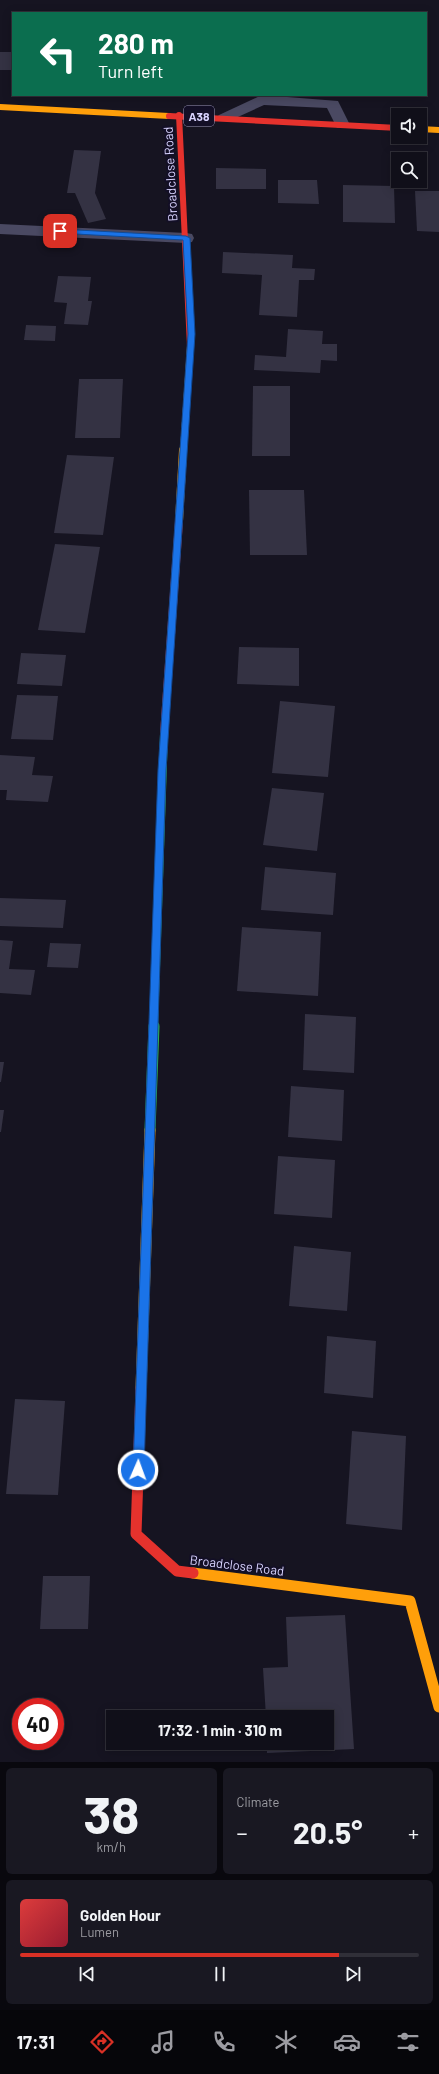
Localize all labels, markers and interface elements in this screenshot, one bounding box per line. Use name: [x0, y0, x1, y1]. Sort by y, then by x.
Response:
text: 280 m: [98, 26, 174, 60]
icon: left: [32, 28, 84, 80]
text: Turn left: [98, 60, 164, 82]
road number: A38: [184, 106, 214, 126]
map controls: [391, 108, 427, 188]
button: sound: [391, 108, 427, 144]
street label: Broadclose Road: [160, 126, 180, 222]
button: search: [391, 152, 427, 188]
pin: [43, 214, 77, 248]
icon: arrive: [49, 220, 71, 242]
position arrow: [117, 1449, 159, 1491]
street label: Broadclose Road: [189, 1551, 285, 1579]
speed limit sign: 40: [12, 1698, 64, 1750]
text: 17:32 · 1 min · 310 m: [158, 1721, 282, 1739]
text: 38: [83, 1782, 139, 1844]
text: Climate: [237, 1794, 280, 1810]
text: 20.5°: [293, 1814, 362, 1850]
text: −: [237, 1819, 248, 1845]
text: +: [408, 1819, 419, 1845]
text: km/h: [97, 1839, 126, 1855]
text: Golden Hour: [80, 1906, 161, 1924]
text: Lumen: [80, 1924, 119, 1940]
icon: previous: [76, 1963, 98, 1985]
icon: pause: [209, 1963, 231, 1985]
icon: next: [342, 1963, 364, 1985]
icon: directions: [88, 2028, 116, 2056]
icon: music: [149, 2028, 177, 2056]
icon: phone: [210, 2028, 238, 2056]
icon: climate: [272, 2028, 300, 2056]
icon: car: [333, 2028, 361, 2056]
icon: filters: [394, 2028, 422, 2056]
text: 17:31: [17, 2031, 55, 2053]

